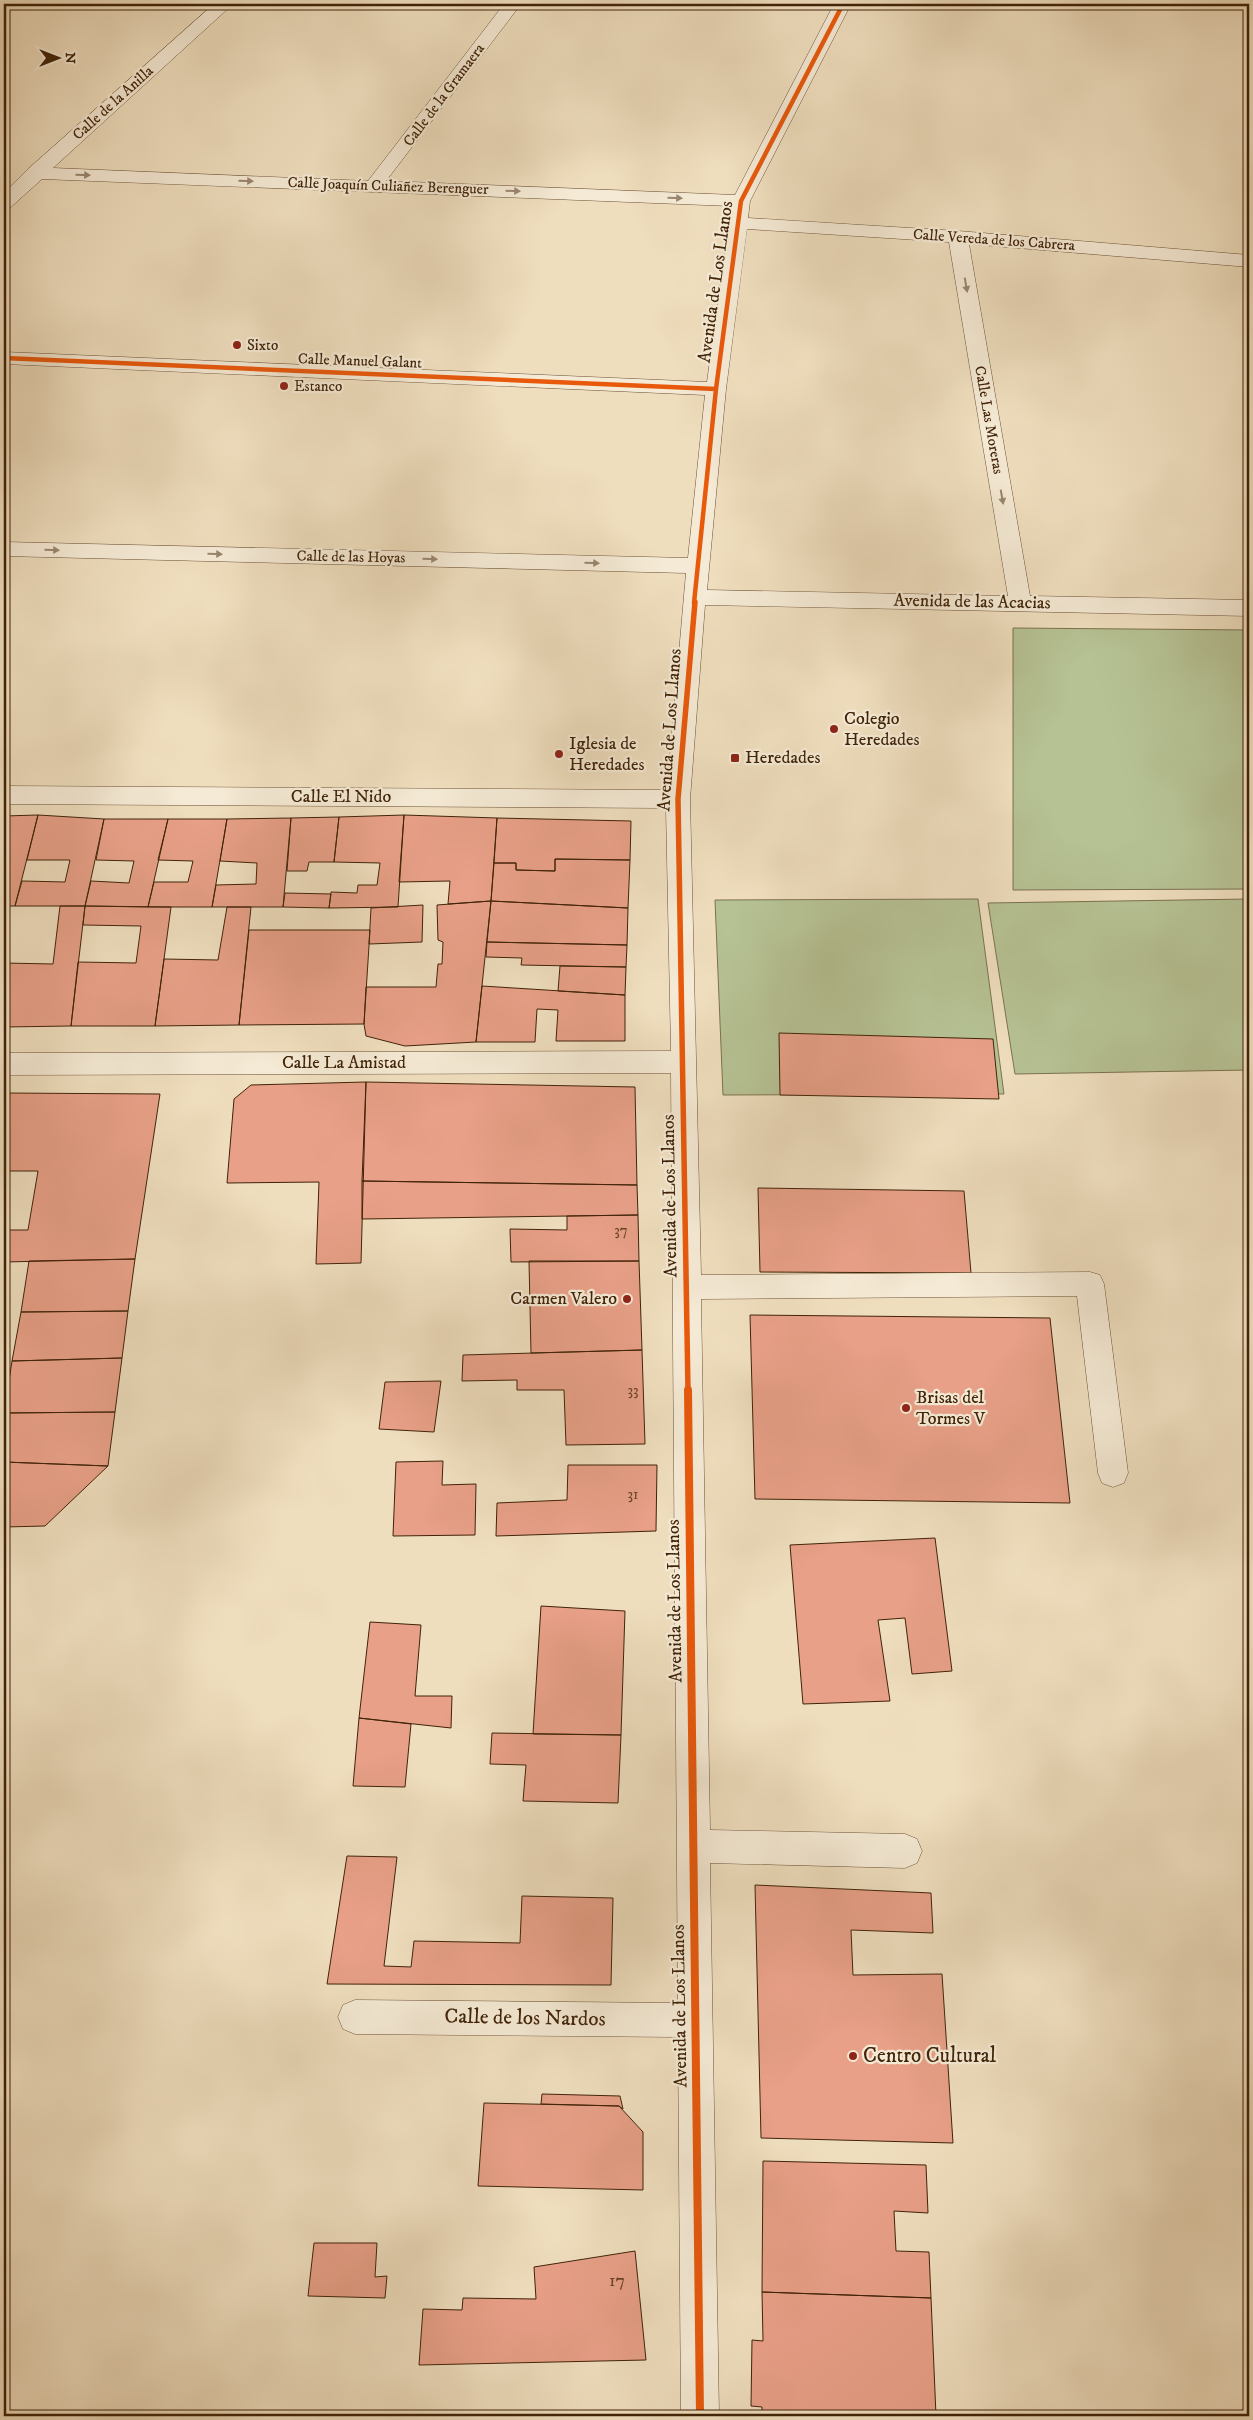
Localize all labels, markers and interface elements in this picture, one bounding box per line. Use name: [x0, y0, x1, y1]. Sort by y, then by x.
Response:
north arrow: [32, 32, 82, 82]
street label: Calle de la Gramaera: [399, 39, 489, 150]
text: N: [61, 52, 79, 64]
street label: Calle de la Anilla: [69, 61, 158, 144]
one-way arrow: [76, 171, 92, 179]
street label: Calle Joaquín Culiañez Berenguer: [287, 173, 489, 199]
one-way arrow: [238, 177, 254, 185]
one-way arrow: [505, 188, 521, 196]
one-way arrow: [668, 194, 684, 202]
street label: Avenida de Los Llanos: [694, 200, 738, 364]
street label: Calle Vereda de los Cabrera: [912, 225, 1076, 255]
one-way arrow: [963, 277, 971, 293]
place label: Sixto: [247, 336, 278, 355]
marker: Sixto: [231, 339, 243, 351]
street label: Calle Manuel Galant: [298, 349, 423, 373]
street label: Calle Las Moreras: [970, 364, 1008, 476]
place label: Estanco: [294, 377, 342, 396]
marker: Estanco: [278, 380, 290, 392]
one-way arrow: [998, 489, 1006, 505]
one-way arrow: [45, 546, 61, 554]
street label: Calle de las Hoyas: [296, 547, 406, 567]
one-way arrow: [207, 550, 223, 558]
one-way arrow: [422, 556, 438, 564]
one-way arrow: [585, 560, 601, 568]
street label: Avenida de las Acacias: [893, 590, 1051, 614]
street label: Avenida de Los Llanos: [653, 648, 687, 812]
place label: Colegio Heredades: [844, 708, 920, 751]
marker: Colegio Heredades: [828, 723, 840, 735]
place label: Iglesia de Heredades: [569, 733, 645, 776]
place label: Heredades: [745, 747, 821, 769]
marker: Iglesia de Heredades: [553, 748, 565, 760]
marker: Heredades: [729, 752, 741, 764]
street label: Calle El Nido: [291, 786, 391, 808]
street label: Calle La Amistad: [282, 1052, 406, 1074]
street label: Avenida de Los Llanos: [658, 1114, 682, 1278]
house number: 37: [614, 1221, 628, 1240]
place label: Carmen Valero: [510, 1288, 617, 1310]
marker: Carmen Valero: [621, 1293, 633, 1305]
house number: 33: [627, 1381, 639, 1400]
place label: Brisas del Tormes V: [916, 1387, 986, 1430]
marker: Brisas del Tormes V: [900, 1402, 912, 1414]
house number: 31: [627, 1485, 639, 1504]
street label: Avenida de Los Llanos: [663, 1519, 687, 1683]
street label: Avenida de Los Llanos: [668, 1924, 692, 2088]
street label: Calle de los Nardos: [444, 2004, 606, 2032]
place label: Centro Cultural: [863, 2043, 997, 2069]
marker: Centro Cultural: [847, 2050, 859, 2062]
house number: 17: [609, 2270, 625, 2292]

